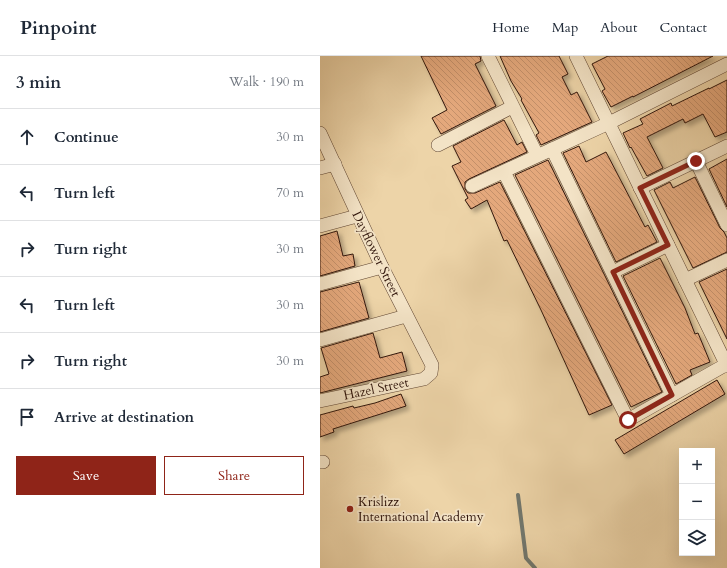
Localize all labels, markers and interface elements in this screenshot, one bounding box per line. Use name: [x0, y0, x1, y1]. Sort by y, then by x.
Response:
text: Pinpoint: [20, 15, 97, 41]
text: Home: [492, 18, 530, 37]
text: Map: [552, 18, 578, 37]
text: About: [600, 18, 637, 37]
text: Contact: [659, 18, 707, 37]
text: 3 min: [16, 71, 61, 94]
text: Walk · 190 m: [229, 73, 304, 91]
icon: ahead: [16, 126, 38, 148]
text: Continue: [54, 127, 119, 147]
text: 30 m: [276, 128, 304, 146]
route end: [687, 152, 705, 170]
icon: left: [16, 182, 38, 204]
text: Turn left: [54, 183, 115, 203]
text: 70 m: [276, 184, 304, 202]
street label: Dayflower Street: [347, 208, 405, 300]
icon: right: [16, 238, 38, 260]
text: Turn right: [54, 239, 127, 259]
text: 30 m: [276, 240, 304, 258]
icon: left: [16, 294, 38, 316]
text: Turn left: [54, 295, 115, 315]
text: 30 m: [276, 296, 304, 314]
icon: right: [16, 350, 38, 372]
text: Turn right: [54, 351, 127, 371]
text: 30 m: [276, 352, 304, 370]
street label: Hazel Street: [342, 373, 410, 405]
icon: arrive: [16, 406, 38, 428]
text: Arrive at destination: [54, 407, 194, 427]
route start: [619, 411, 637, 429]
map controls: [679, 448, 715, 556]
button: +: [679, 448, 715, 484]
button: Save: [16, 456, 156, 495]
button: Share: [164, 456, 304, 495]
button: −: [679, 484, 715, 520]
place label: Krislizz International Academy: [358, 493, 484, 526]
marker: Krislizz International Academy: [345, 504, 355, 514]
button: layers: [679, 520, 715, 556]

